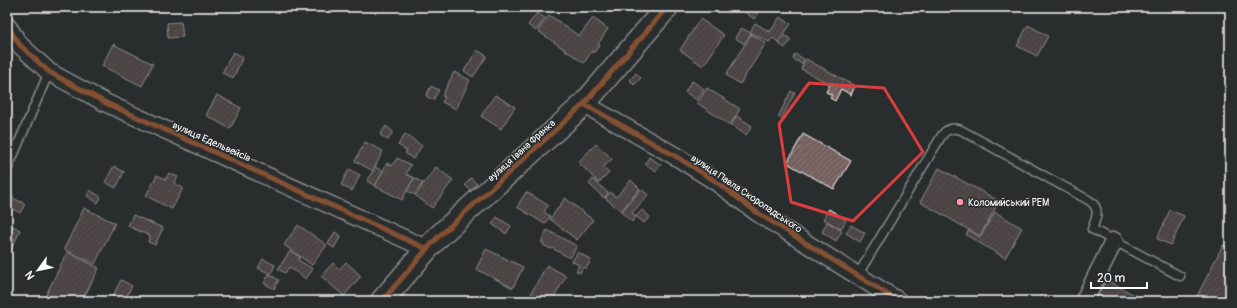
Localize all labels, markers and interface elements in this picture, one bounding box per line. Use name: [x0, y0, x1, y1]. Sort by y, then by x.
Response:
street label: вулиця Івана Франка: [485, 117, 558, 184]
street label: вулиця Едельвейсів: [171, 119, 253, 165]
street label: вулиця Павла Скоропадського: [689, 152, 805, 236]
marker: Коломийський РЕМ: [955, 197, 965, 207]
place label: Коломийський РЕМ: [968, 197, 1049, 209]
north arrow: [18, 250, 58, 290]
scale bar: [1091, 264, 1147, 290]
text: N: [22, 268, 38, 282]
text: 20 m: [1097, 271, 1126, 286]

